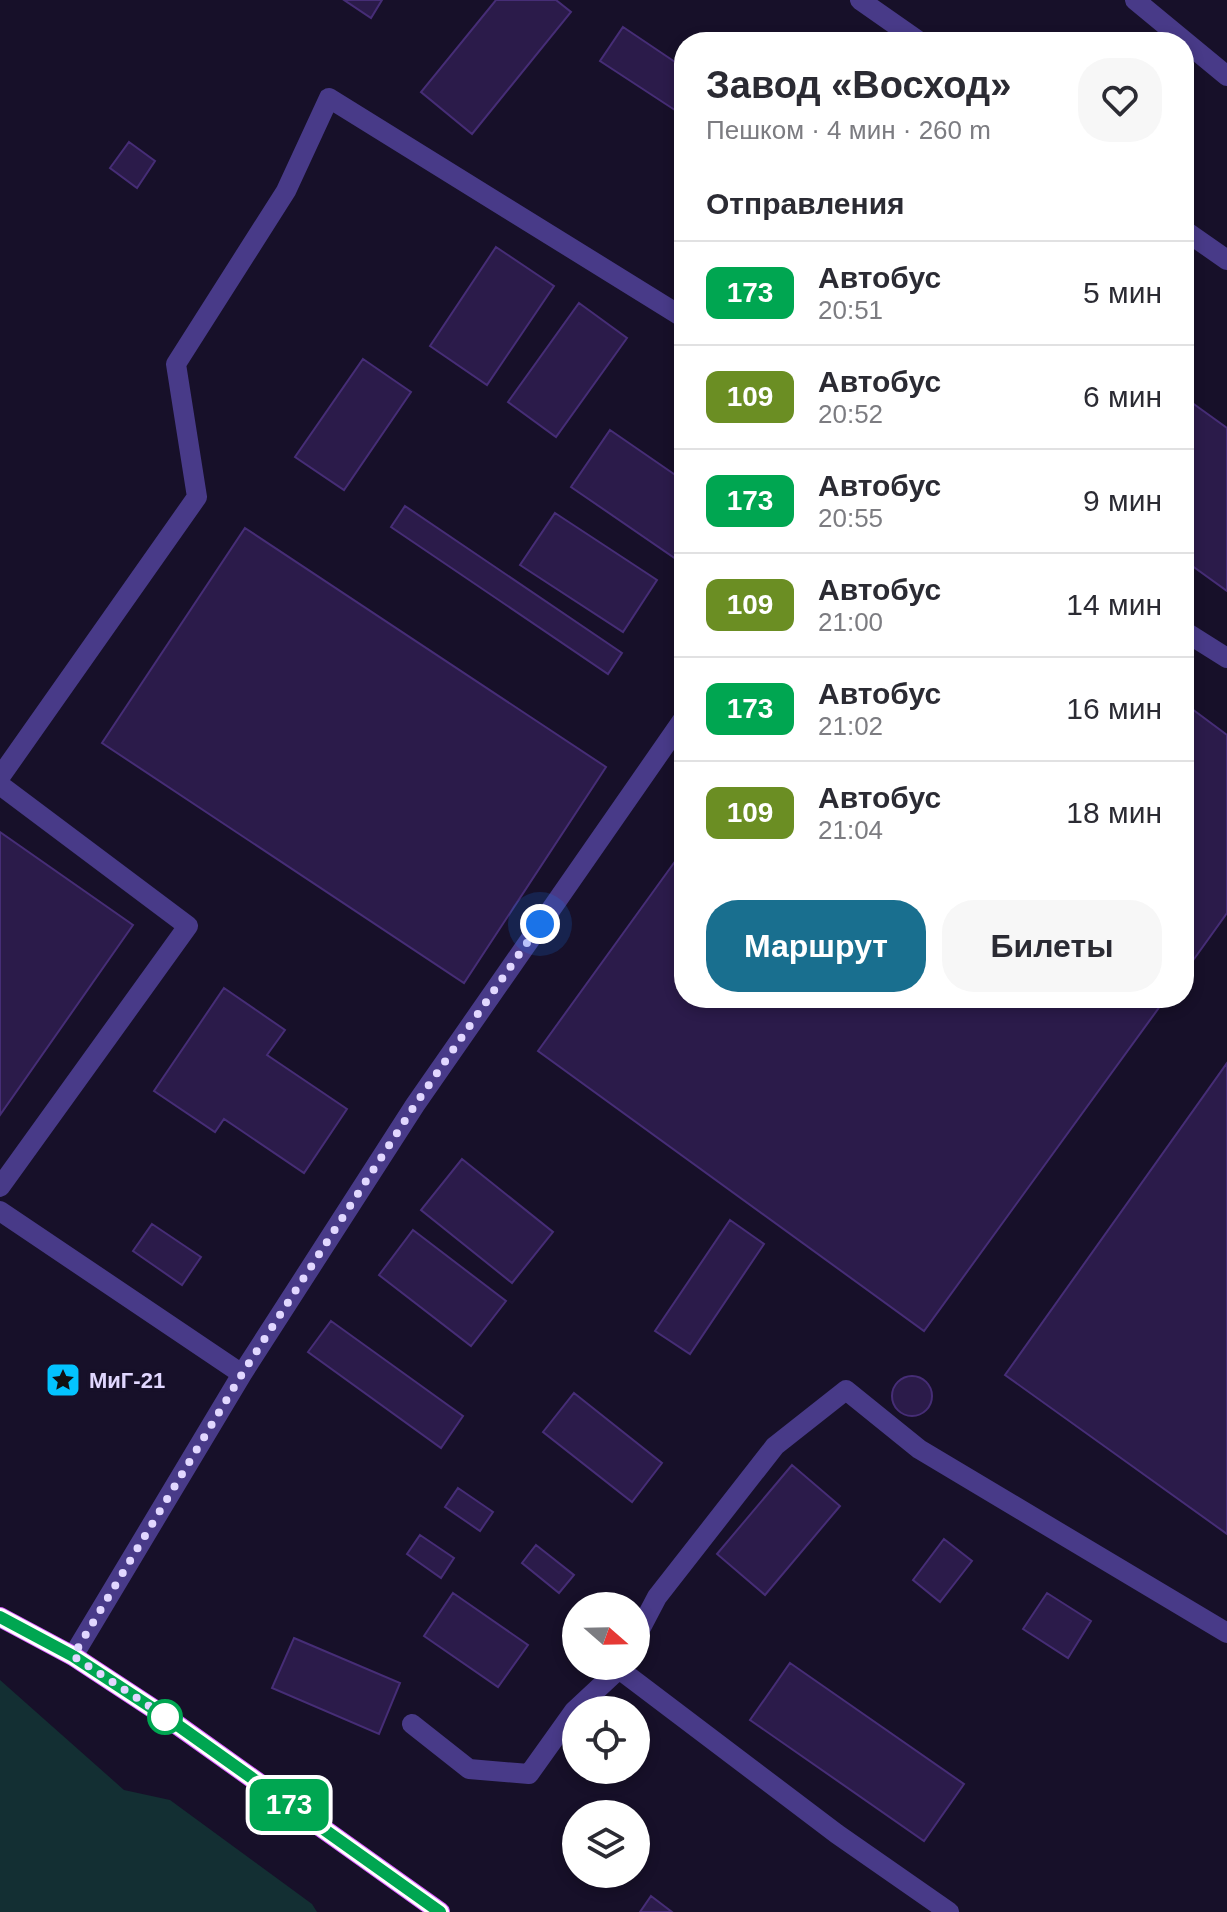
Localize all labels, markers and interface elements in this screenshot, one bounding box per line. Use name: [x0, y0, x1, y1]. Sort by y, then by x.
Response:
button: heart: [1078, 58, 1162, 142]
text: Завод «Восход»: [706, 64, 1011, 106]
text: Пешком · 4 мин · 260 m: [706, 115, 991, 145]
text: Отправления: [706, 187, 905, 220]
text: Автобус: [818, 261, 941, 294]
text: 5 мин: [1083, 276, 1162, 309]
text: 173: [727, 277, 773, 308]
text: 20:51: [818, 295, 883, 325]
text: Автобус: [818, 365, 941, 398]
text: 6 мин: [1083, 380, 1162, 413]
text: 109: [727, 381, 773, 412]
text: 20:52: [818, 399, 883, 429]
text: Автобус: [818, 469, 941, 502]
text: 9 мин: [1083, 484, 1162, 517]
text: 173: [727, 485, 773, 516]
text: 20:55: [818, 503, 883, 533]
text: Автобус: [818, 573, 941, 606]
text: 14 мин: [1066, 588, 1162, 621]
text: 109: [727, 589, 773, 620]
text: 21:00: [818, 607, 883, 637]
text: Автобус: [818, 677, 941, 710]
text: 16 мин: [1066, 692, 1162, 725]
text: 173: [727, 693, 773, 724]
text: 21:02: [818, 711, 883, 741]
text: Автобус: [818, 781, 941, 814]
text: 18 мин: [1066, 796, 1162, 829]
text: 109: [727, 797, 773, 828]
text: 21:04: [818, 815, 883, 845]
button: Маршрут: [706, 900, 926, 992]
button: Билеты: [942, 900, 1162, 992]
your location: [520, 904, 560, 944]
place icon: МиГ-21: [44, 1361, 82, 1399]
place label: МиГ-21: [89, 1368, 165, 1393]
north arrow: [562, 1592, 650, 1680]
map controls: [562, 1592, 650, 1888]
button: locate: [562, 1696, 650, 1784]
unlabelled marker: [148, 1700, 182, 1734]
line badge: 173: [243, 1779, 335, 1831]
text: 173: [266, 1789, 312, 1820]
button: layers: [562, 1800, 650, 1888]

